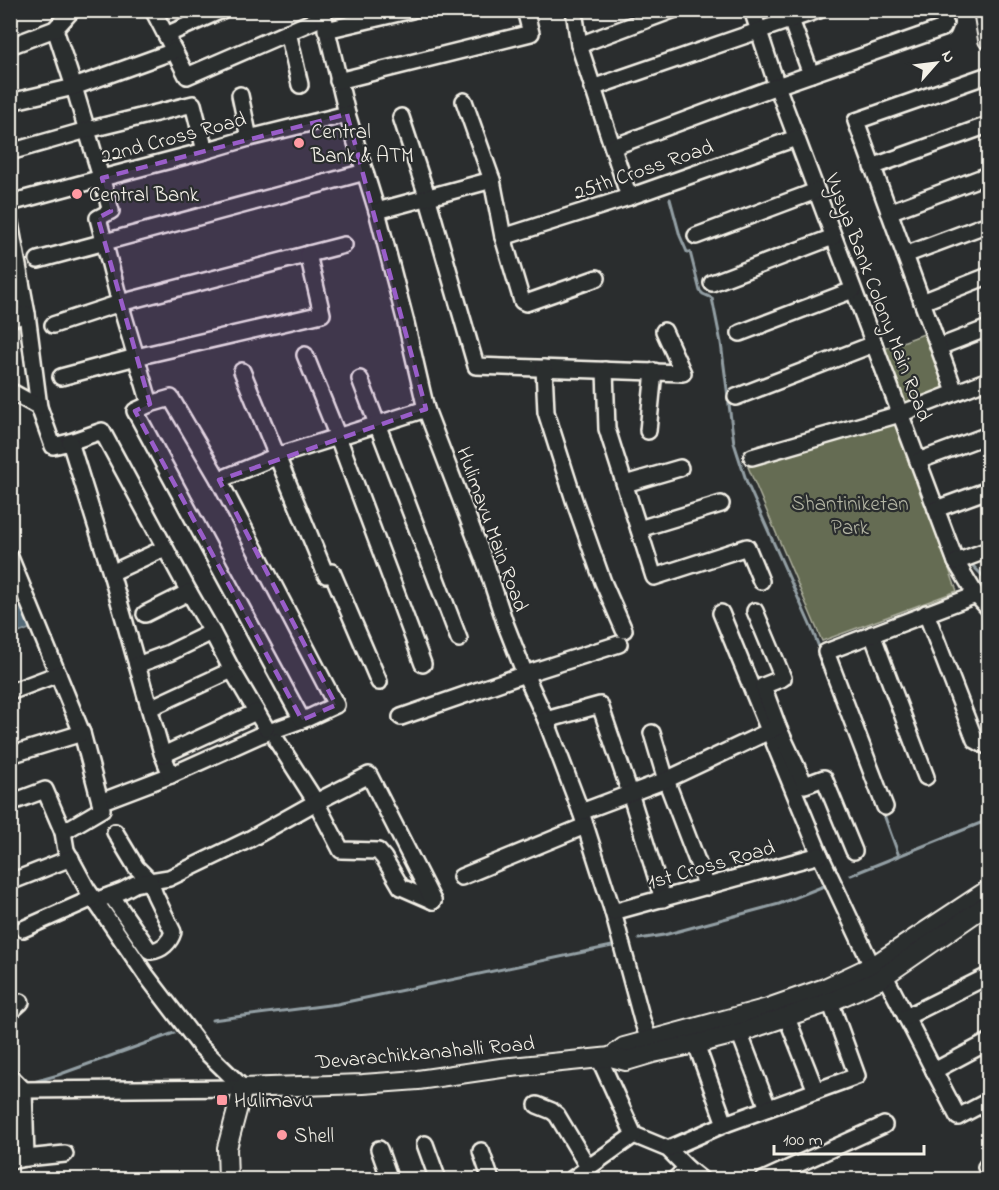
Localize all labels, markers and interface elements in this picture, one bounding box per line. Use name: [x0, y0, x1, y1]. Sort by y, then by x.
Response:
north arrow: [906, 33, 966, 93]
text: N: [934, 46, 961, 67]
street label: 22nd Cross Road: [97, 105, 250, 173]
place label: Central Bank & ATM: [310, 118, 414, 172]
street label: 25th Cross Road: [570, 133, 718, 209]
marker: Central Bank & ATM: [292, 136, 306, 150]
street label: Vysya Bank Colony Main Road: [814, 168, 938, 427]
place label: Central Bank: [89, 181, 200, 211]
marker: Central Bank: [70, 187, 84, 201]
street label: Hulimavu Main Road: [447, 443, 535, 617]
park label: Shantiniketan Park: [791, 490, 909, 544]
street label: 1st Cross Road: [644, 833, 779, 898]
street label: Devarachikkanahalli Road: [313, 1029, 536, 1079]
place label: Hulimavu: [234, 1087, 313, 1117]
marker: Hulimavu: [215, 1093, 229, 1107]
scale bar: [774, 1118, 924, 1156]
place label: Shell: [294, 1122, 334, 1152]
marker: Shell: [275, 1128, 289, 1142]
text: 100 m: [783, 1128, 823, 1154]

